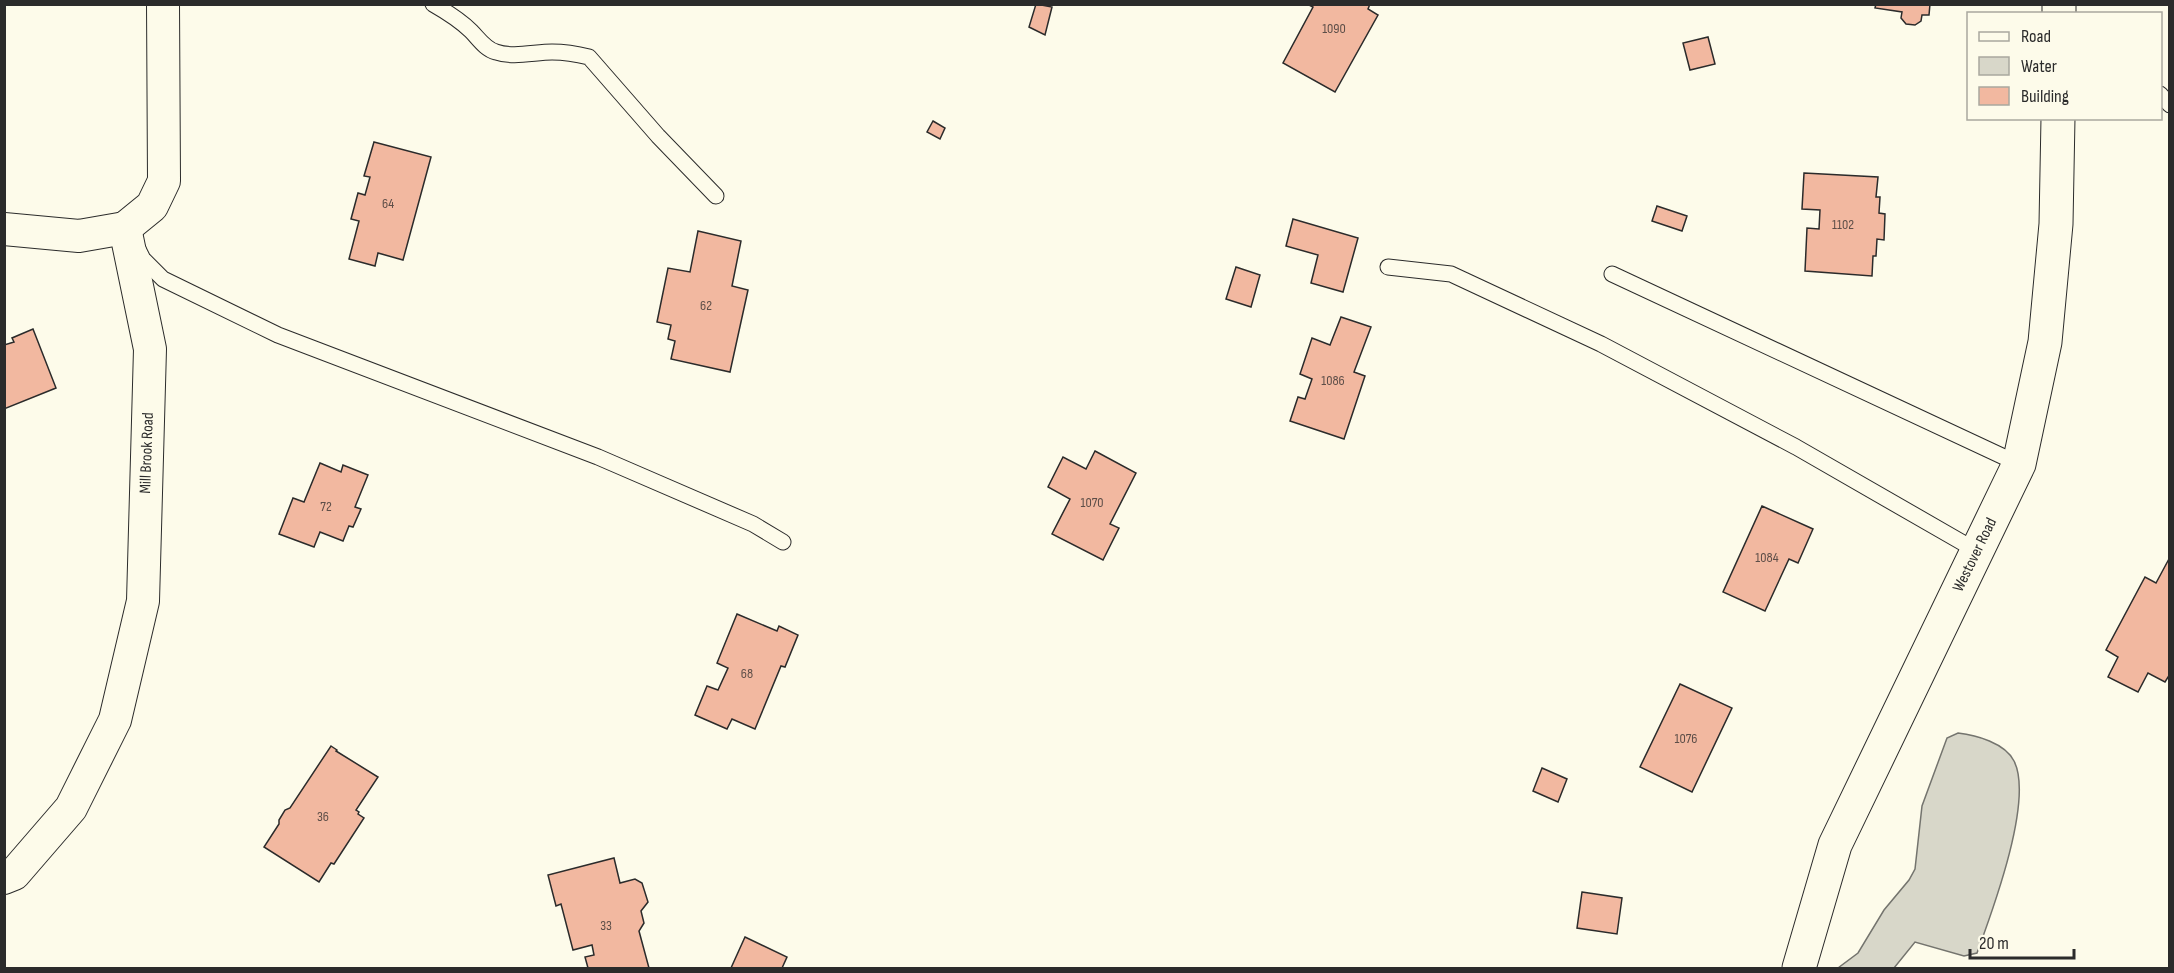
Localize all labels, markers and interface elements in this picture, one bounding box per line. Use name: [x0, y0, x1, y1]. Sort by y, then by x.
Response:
legend: [1967, 12, 2162, 120]
house number: 1090: [1322, 20, 1346, 37]
text: Road: [2021, 26, 2051, 47]
text: Water: [2021, 56, 2057, 77]
text: Building: [2021, 86, 2069, 107]
house number: 64: [382, 195, 394, 212]
house number: 1102: [1832, 216, 1854, 233]
house number: 62: [700, 297, 712, 314]
house number: 1086: [1321, 372, 1345, 389]
street label: Mill Brook Road: [136, 412, 158, 494]
house number: 1070: [1081, 494, 1103, 511]
house number: 72: [320, 498, 332, 515]
street label: Westover Road: [1949, 515, 2001, 595]
house number: 1084: [1755, 549, 1779, 566]
house number: 68: [741, 665, 753, 682]
house number: 1076: [1675, 730, 1697, 747]
house number: 36: [317, 808, 329, 825]
house number: 33: [600, 917, 612, 934]
scale bar: [1970, 922, 2074, 960]
text: 20 m: [1979, 933, 2009, 954]

